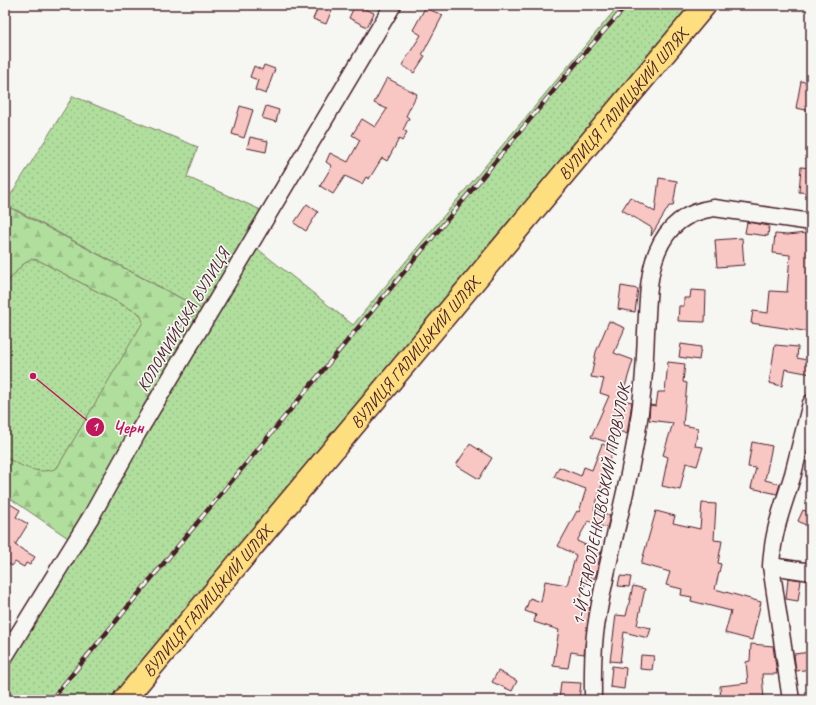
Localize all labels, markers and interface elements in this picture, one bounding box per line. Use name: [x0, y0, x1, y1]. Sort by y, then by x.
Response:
street label: ВУЛИЦЯ ГАЛИЦЬКИЙ ШЛЯХ: [553, 22, 694, 184]
street label: КОЛОМИЙСЬКА ВУЛИЦЯ: [132, 243, 235, 395]
street label: ВУЛИЦЯ ГАЛИЦЬКИЙ ШЛЯХ: [345, 270, 486, 432]
street label: 1-Й СТАРОЛЕНКІВСЬКИЙ ПРОВУЛОК: [567, 381, 635, 627]
callout: Черн: [85, 412, 152, 442]
text: Черн: [113, 416, 144, 438]
text: 1: [92, 419, 99, 435]
street label: ВУЛИЦЯ ГАЛИЦЬКИЙ ШЛЯХ: [138, 519, 278, 681]

